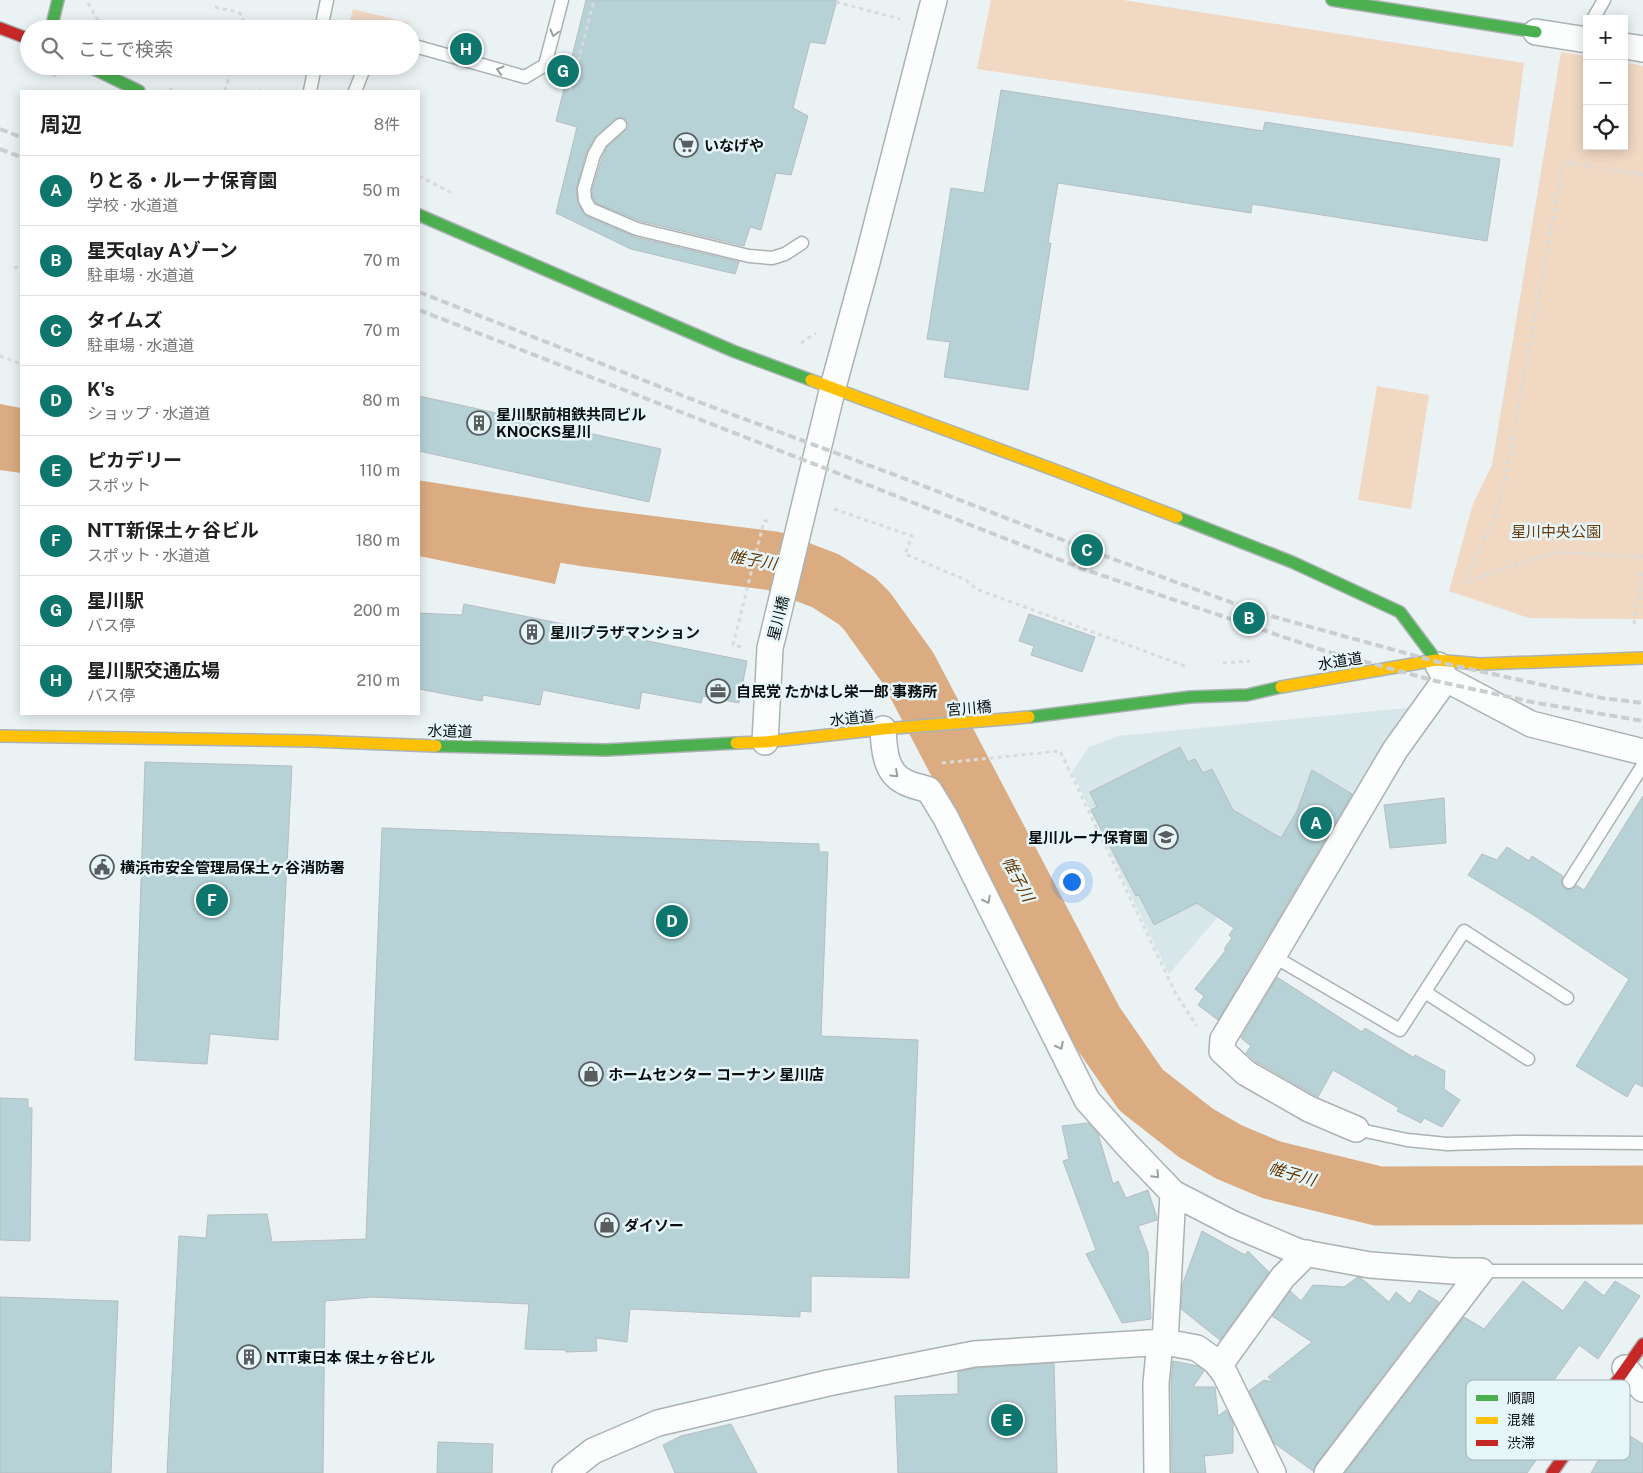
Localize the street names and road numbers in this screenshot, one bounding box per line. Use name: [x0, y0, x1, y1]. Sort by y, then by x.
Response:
street label: 星川橋: [764, 594, 792, 642]
street label: 水道道: [1316, 649, 1364, 673]
street label: 宮川橋: [946, 698, 992, 718]
street label: 水道道: [829, 707, 875, 729]
street label: 水道道: [427, 722, 473, 740]

